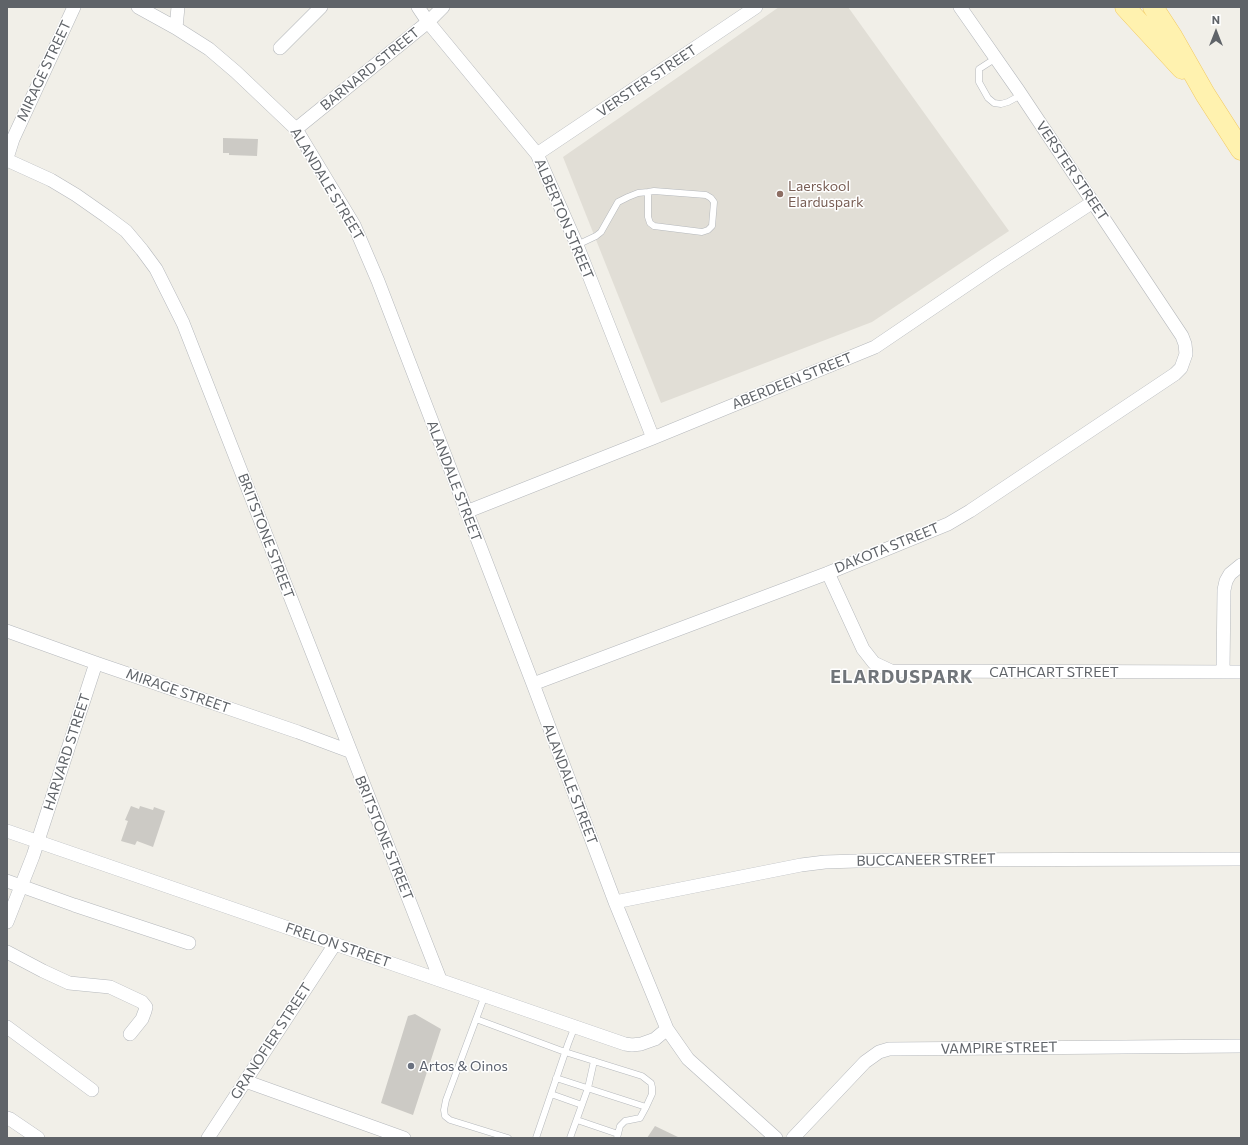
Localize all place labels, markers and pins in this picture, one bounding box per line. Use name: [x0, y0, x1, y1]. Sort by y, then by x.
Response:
place label: Laerskool Elarduspark: [788, 178, 864, 210]
marker: Laerskool Elarduspark: [775, 189, 785, 199]
place label: Artos & Oinos: [419, 1058, 508, 1074]
marker: Artos & Oinos: [406, 1061, 416, 1071]

